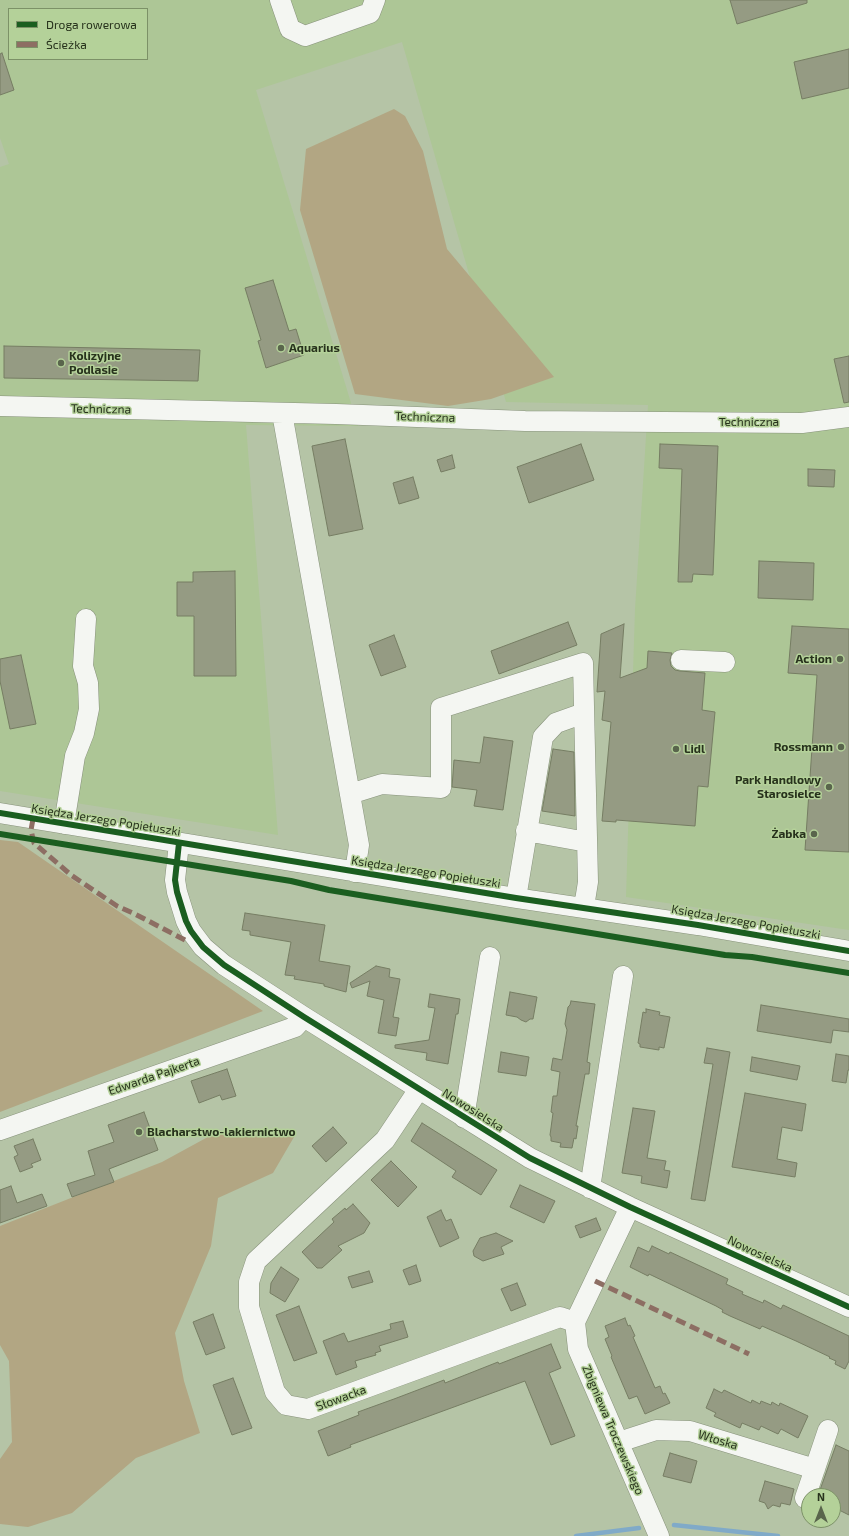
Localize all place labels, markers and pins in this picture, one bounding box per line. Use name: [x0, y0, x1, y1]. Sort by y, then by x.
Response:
place label: Aquarius: [289, 341, 340, 355]
marker: Aquarius: [276, 343, 286, 353]
place label: Kolizyjne Podlasie: [69, 349, 121, 377]
marker: Kolizyjne Podlasie: [56, 358, 66, 368]
place label: Action: [796, 652, 832, 666]
marker: Action: [835, 654, 845, 664]
place label: Rossmann: [774, 740, 833, 754]
place label: Lidl: [684, 742, 705, 756]
marker: Rossmann: [836, 742, 846, 752]
marker: Lidl: [671, 744, 681, 754]
place label: Park Handlowy Starosielce: [735, 773, 821, 801]
marker: Park Handlowy Starosielce: [824, 782, 834, 792]
place label: Żabka: [771, 827, 806, 841]
marker: Żabka: [809, 829, 819, 839]
place label: Blacharstwo-lakiernictwo: [147, 1125, 296, 1139]
marker: Blacharstwo-lakiernictwo: [134, 1127, 144, 1137]

